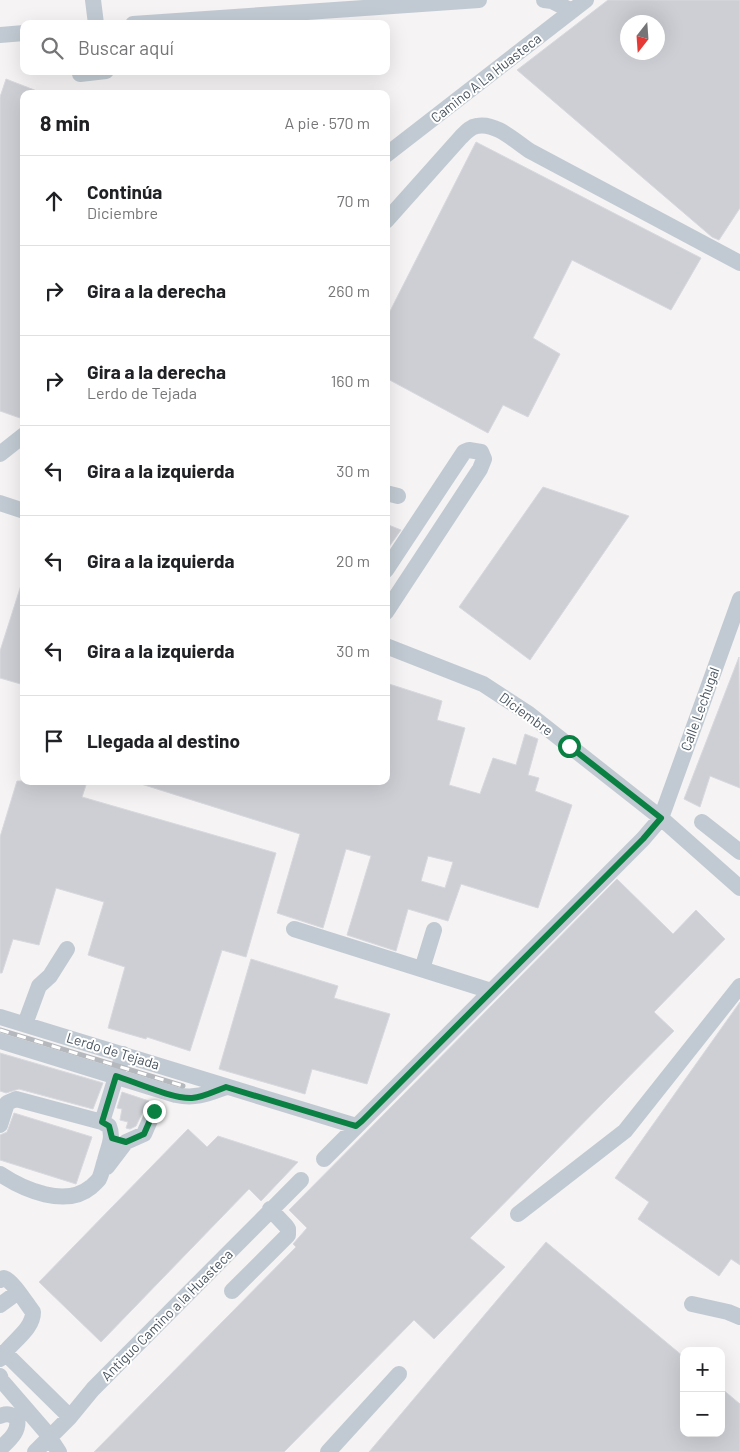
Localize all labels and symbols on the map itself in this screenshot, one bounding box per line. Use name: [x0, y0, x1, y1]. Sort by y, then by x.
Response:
north arrow: [620, 15, 665, 60]
street label: Camino A La Huasteca: [427, 29, 544, 126]
street label: Calle Lechugal: [677, 665, 723, 753]
street label: Diciembre: [496, 688, 556, 739]
route start: [558, 735, 581, 758]
street label: Lerdo de Tejada: [65, 1028, 162, 1073]
route end: [143, 1100, 166, 1123]
street label: Antiguo Camino a la Huasteca: [97, 1245, 236, 1384]

